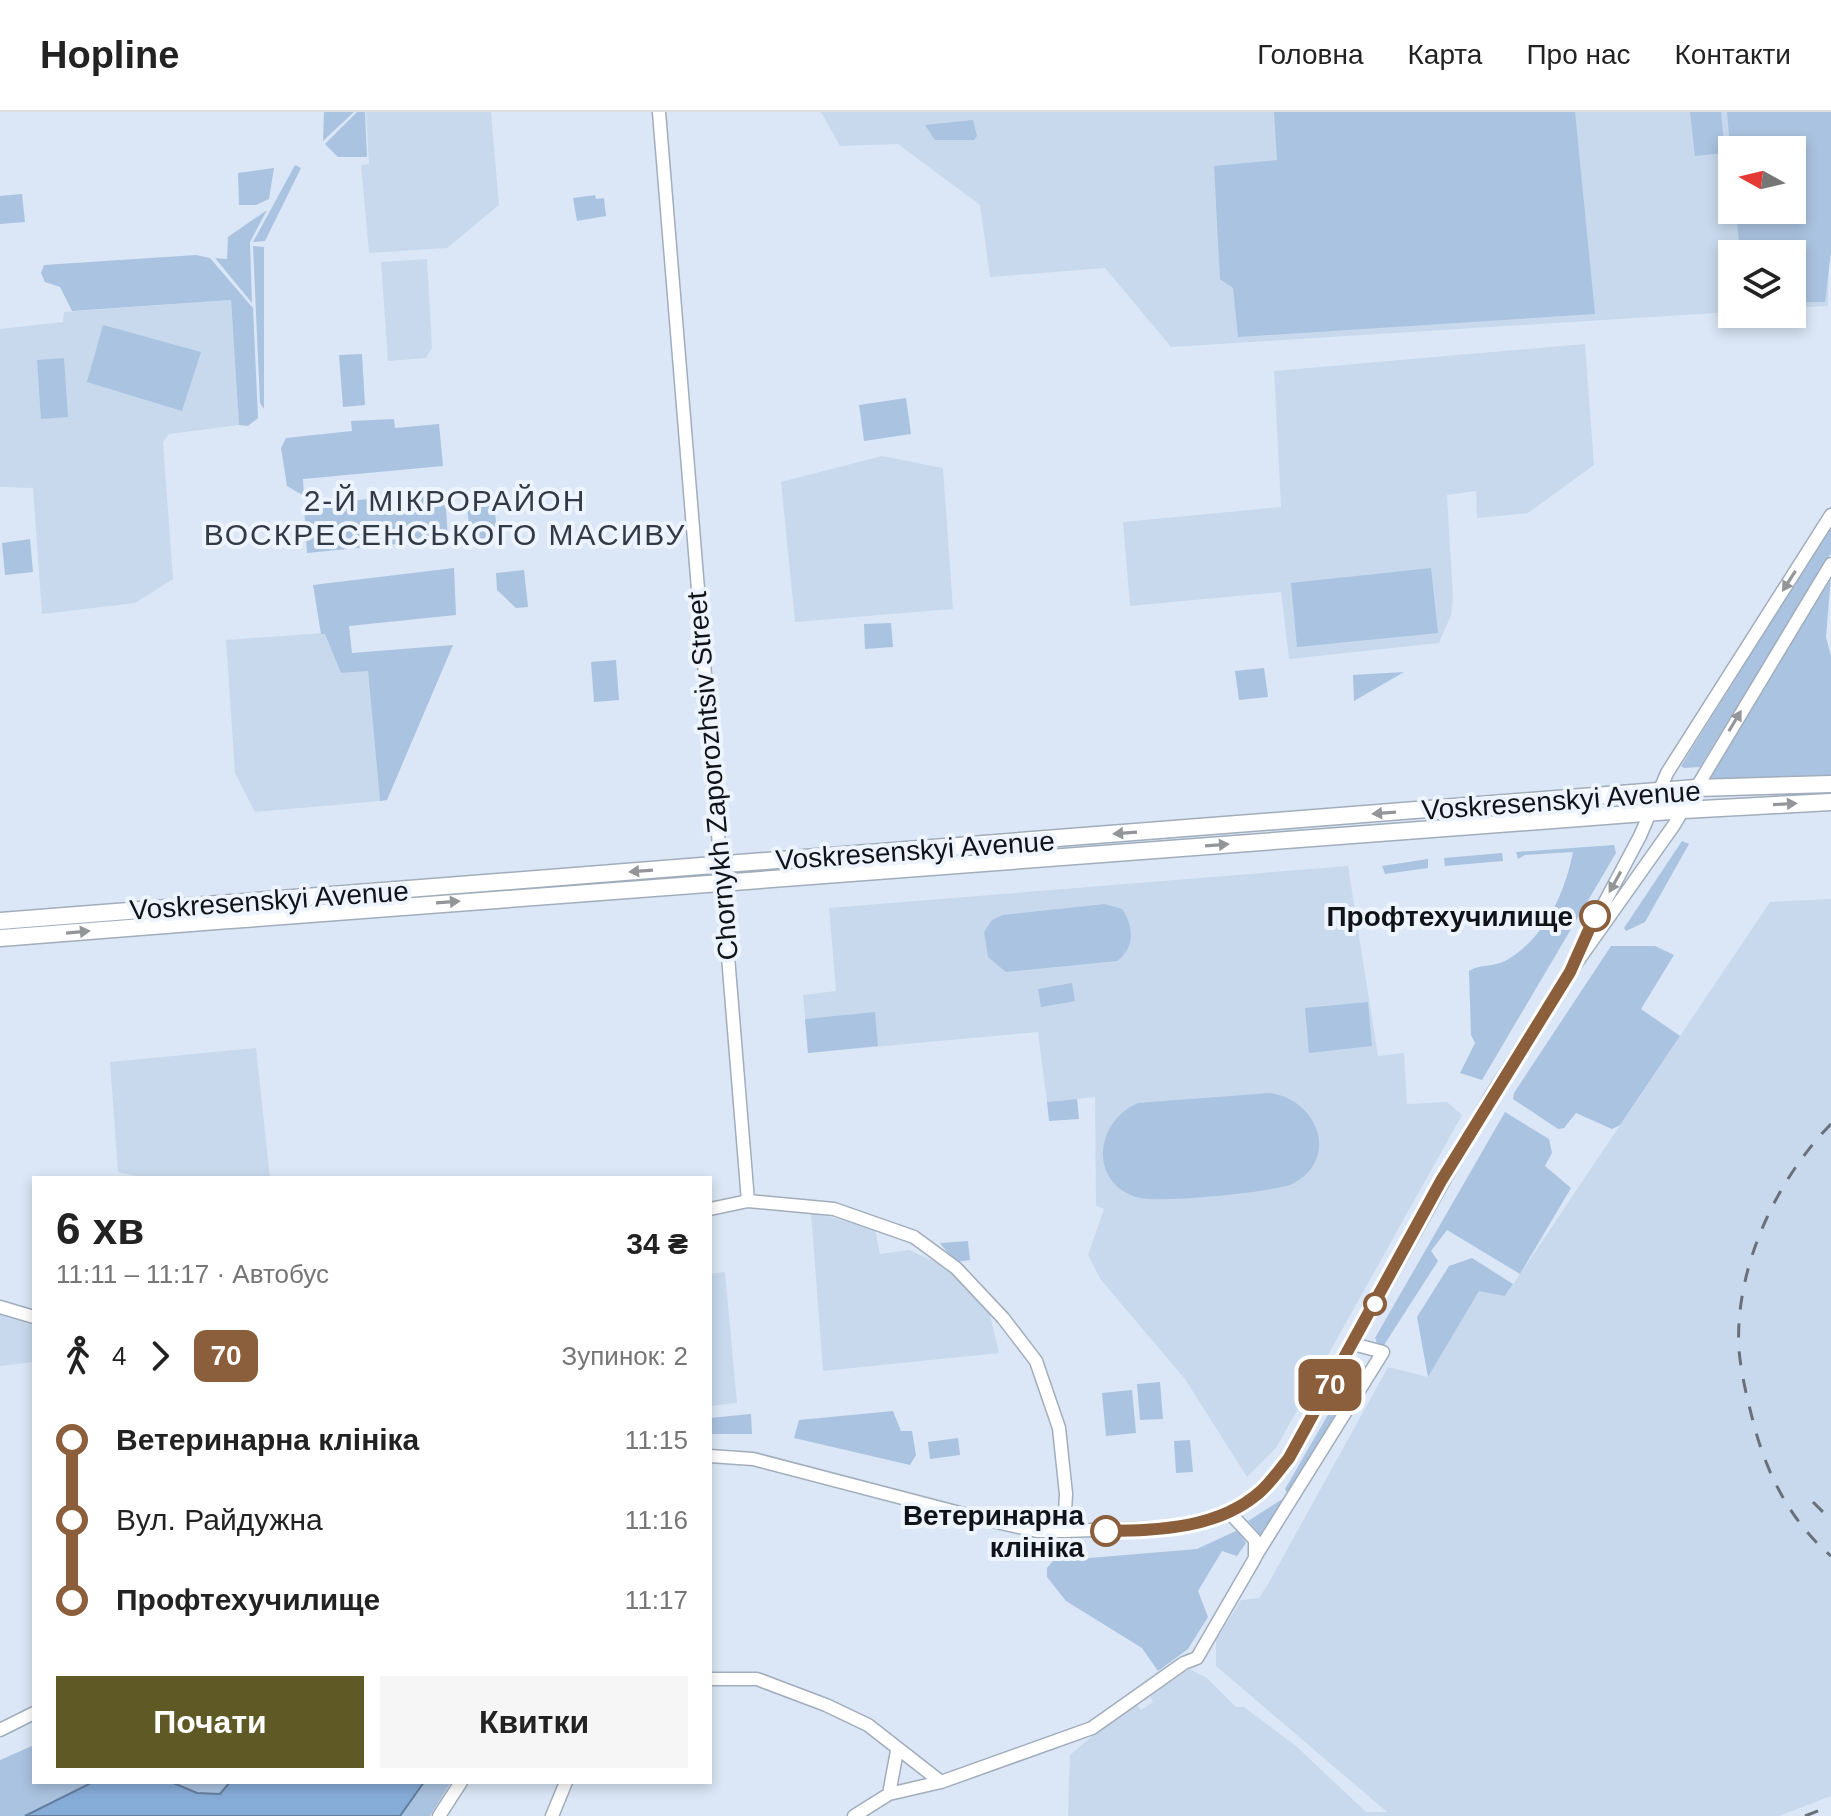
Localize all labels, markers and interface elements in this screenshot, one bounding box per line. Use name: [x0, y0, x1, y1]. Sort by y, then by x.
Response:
text: Hopline: [40, 34, 179, 76]
text: Головна: [1257, 39, 1364, 70]
text: Карта: [1408, 39, 1482, 70]
text: Про нас: [1526, 39, 1631, 70]
text: Контакти: [1675, 39, 1791, 70]
north arrow: [1718, 136, 1806, 224]
map controls: [1718, 136, 1806, 328]
button: layers: [1718, 240, 1806, 328]
district label: 2-Й МІКРОРАЙОН ВОСКРЕСЕНСЬКОГО МАСИВУ: [204, 484, 686, 551]
one-way arrow: [1782, 570, 1797, 591]
street label: Chornykh Zaporozhtsiv Street: [681, 590, 744, 962]
one-way arrow: [1728, 710, 1742, 732]
street label: Voskresenskyi Avenue: [1420, 775, 1702, 826]
one-way arrow: [1773, 798, 1798, 811]
one-way arrow: [1371, 807, 1396, 820]
street label: Voskresenskyi Avenue: [774, 825, 1056, 876]
one-way arrow: [1112, 827, 1137, 840]
one-way arrow: [1205, 838, 1230, 851]
one-way arrow: [628, 865, 653, 878]
one-way arrow: [1608, 871, 1622, 893]
street label: Voskresenskyi Avenue: [128, 875, 410, 926]
one-way arrow: [436, 895, 461, 908]
place label: Профтехучилище: [1326, 901, 1573, 932]
marker: Профтехучилище: [1580, 901, 1610, 931]
one-way arrow: [66, 925, 91, 938]
text: 6 хв: [56, 1204, 144, 1253]
text: 34 ₴: [626, 1227, 688, 1260]
text: 11:11 – 11:17 · Автобус: [56, 1259, 329, 1289]
unlabelled marker: [1364, 1293, 1386, 1315]
icon: walk: [56, 1334, 100, 1378]
icon: forward: [138, 1334, 182, 1378]
text: 70: [210, 1340, 242, 1371]
text: 4: [112, 1341, 126, 1371]
text: Зупинок: 2: [562, 1341, 688, 1371]
line badge: 70: [1294, 1359, 1366, 1411]
text: 70: [1314, 1369, 1346, 1400]
text: Ветеринарна клініка: [116, 1423, 419, 1456]
text: 11:15: [625, 1425, 688, 1455]
place label: Ветеринарна клініка: [903, 1500, 1084, 1563]
text: Вул. Райдужна: [116, 1503, 323, 1536]
text: 11:16: [625, 1505, 688, 1535]
marker: Ветеринарна клініка: [1091, 1516, 1121, 1546]
text: Профтехучилище: [116, 1583, 380, 1616]
text: 11:17: [625, 1585, 688, 1615]
button: Почати: [56, 1676, 364, 1768]
button: Квитки: [380, 1676, 688, 1768]

